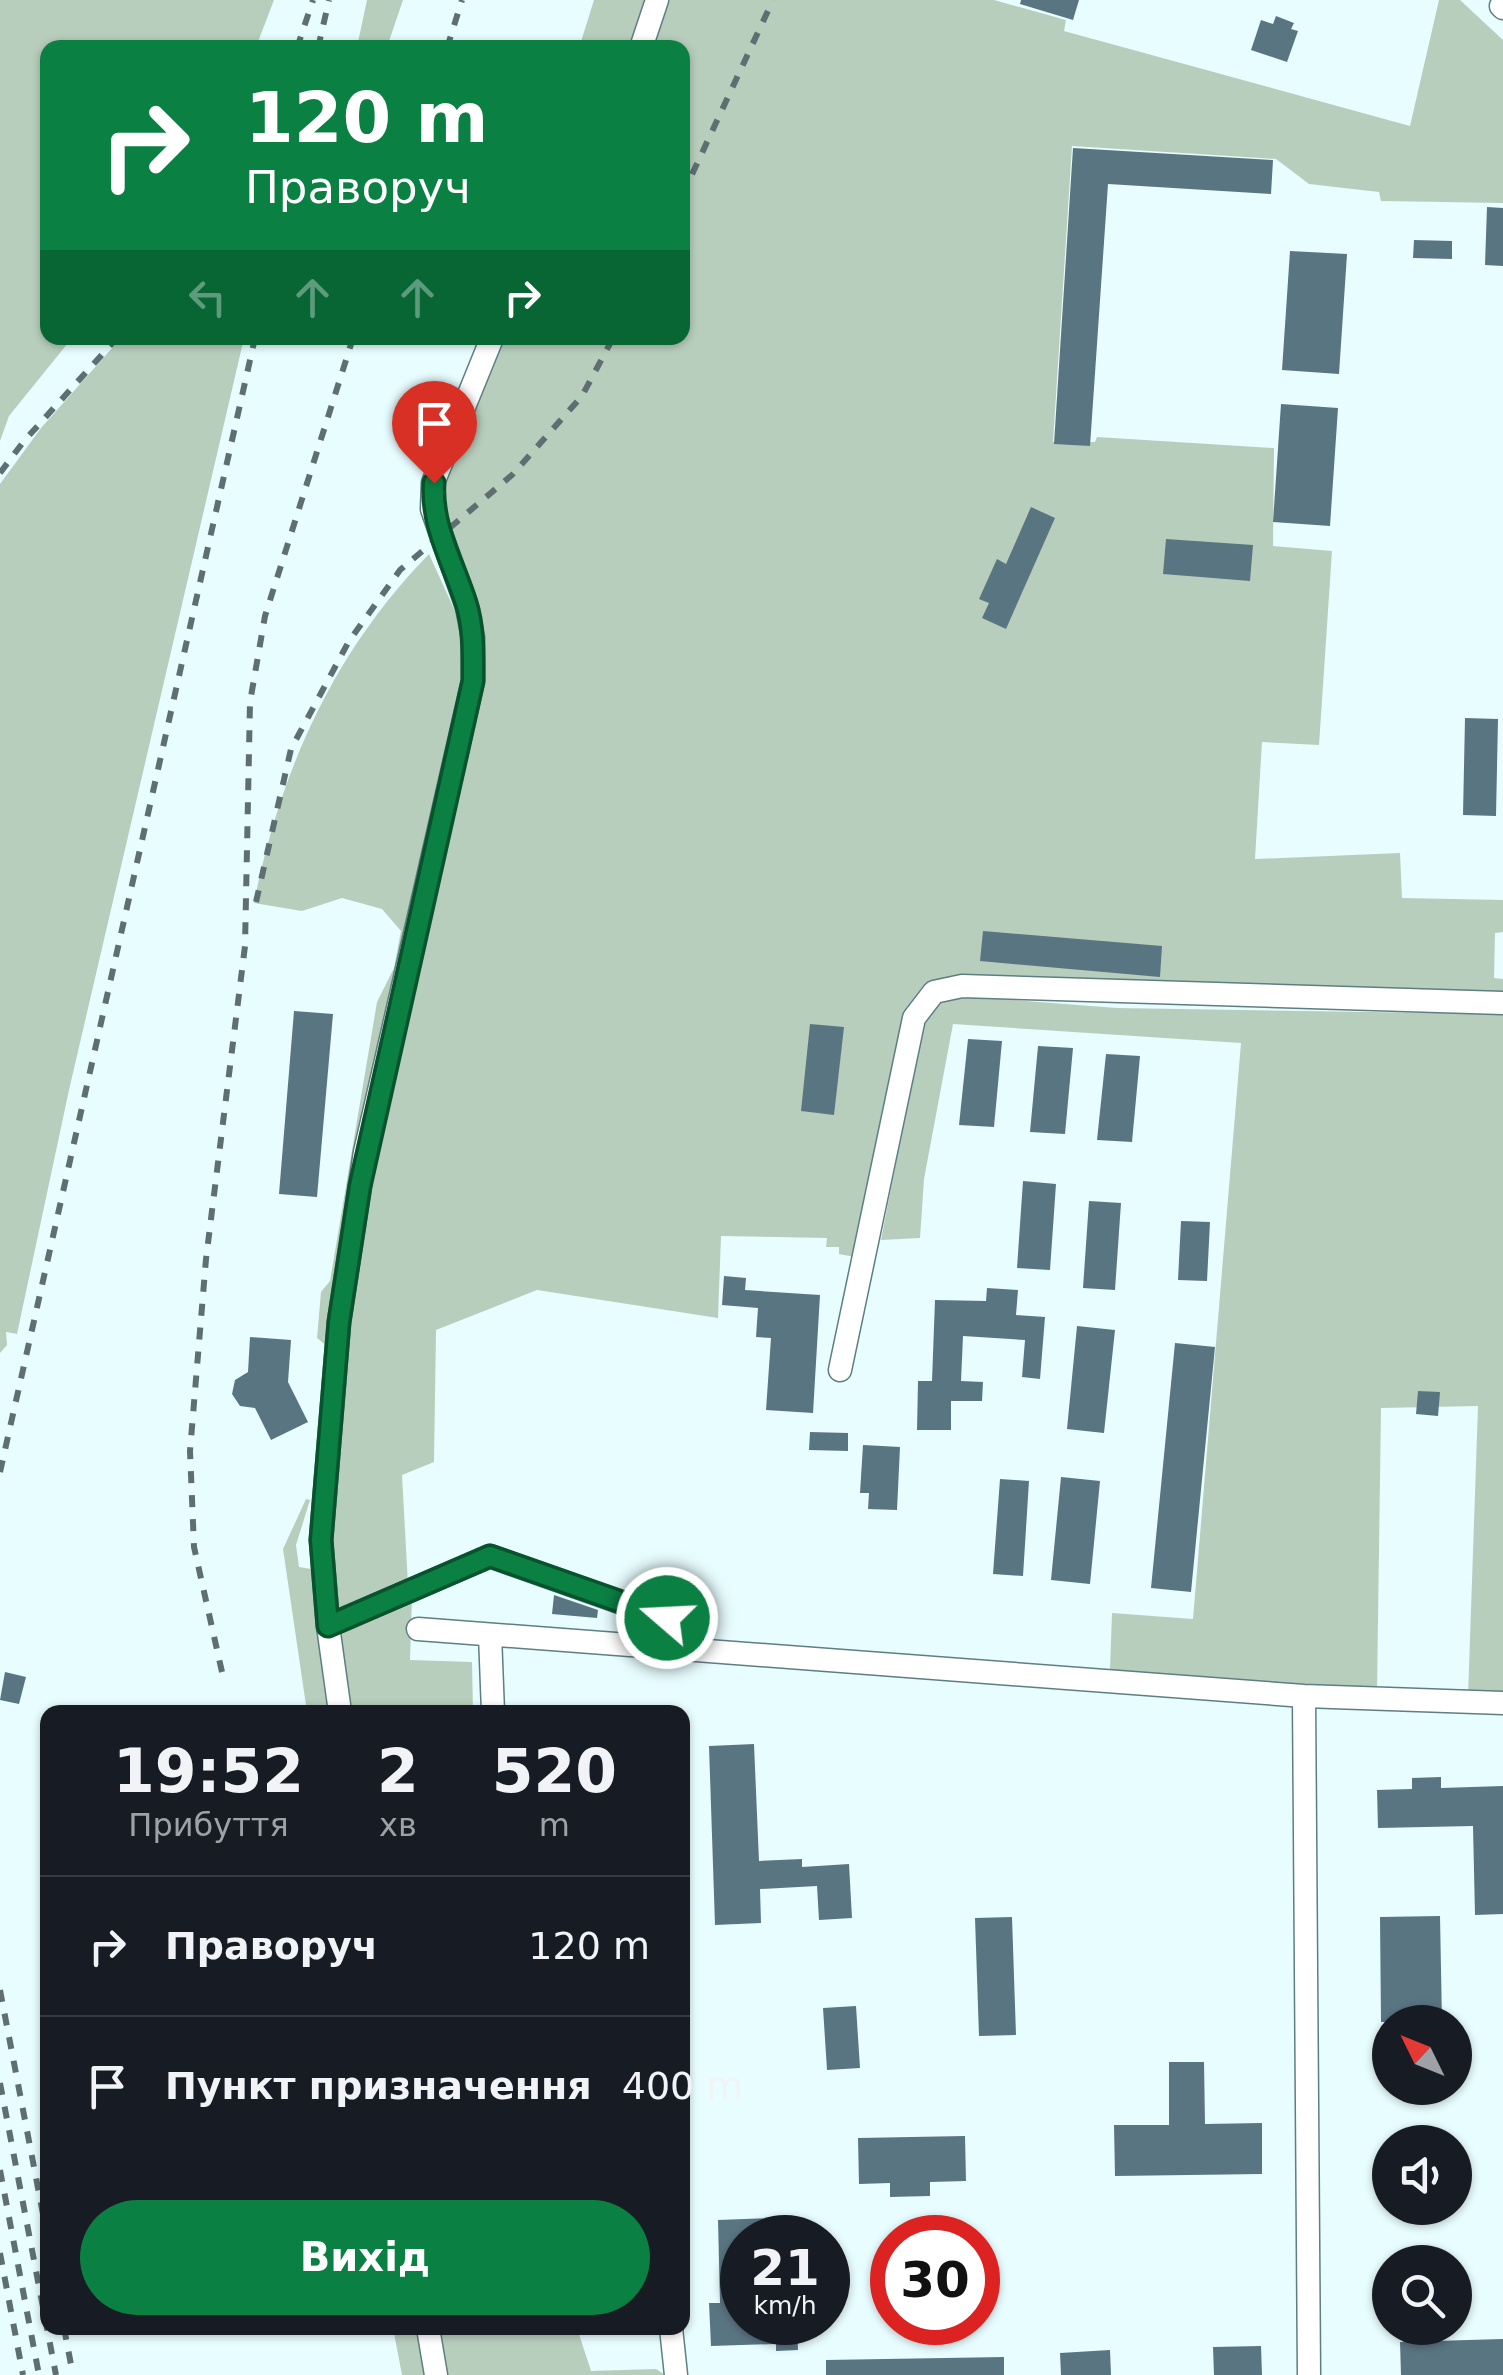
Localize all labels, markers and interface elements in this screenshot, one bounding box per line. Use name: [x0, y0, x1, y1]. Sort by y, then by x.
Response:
text: 120 m: [245, 77, 488, 159]
icon: right: [80, 80, 210, 210]
text: Праворуч: [245, 161, 471, 214]
icon: left: [180, 270, 235, 325]
icon: ahead: [285, 270, 340, 325]
icon: ahead: [390, 270, 445, 325]
icon: right: [495, 270, 550, 325]
pin: [392, 381, 477, 484]
icon: arrive: [407, 396, 462, 451]
position arrow: [615, 1566, 719, 1670]
text: 19:52: [113, 1736, 304, 1806]
text: 2: [377, 1736, 419, 1806]
text: 520: [492, 1736, 617, 1806]
text: Прибуття: [128, 1806, 289, 1844]
text: хв: [379, 1806, 417, 1844]
text: m: [539, 1806, 570, 1844]
icon: right: [80, 1919, 135, 1974]
text: Праворуч: [165, 1924, 378, 1968]
text: 120 m: [528, 1924, 650, 1968]
north arrow: [1372, 2005, 1472, 2105]
map controls: [1372, 2005, 1472, 2345]
icon: arrive: [80, 2059, 135, 2114]
text: Пункт призначення: [165, 2064, 592, 2108]
text: 400 m: [622, 2064, 743, 2108]
button: sound: [1372, 2125, 1472, 2225]
button: Вихід: [80, 2200, 650, 2315]
speed limit sign: 30: [870, 2215, 1000, 2345]
text: 21: [750, 2239, 820, 2297]
button: search: [1372, 2245, 1472, 2345]
text: km/h: [753, 2291, 817, 2320]

